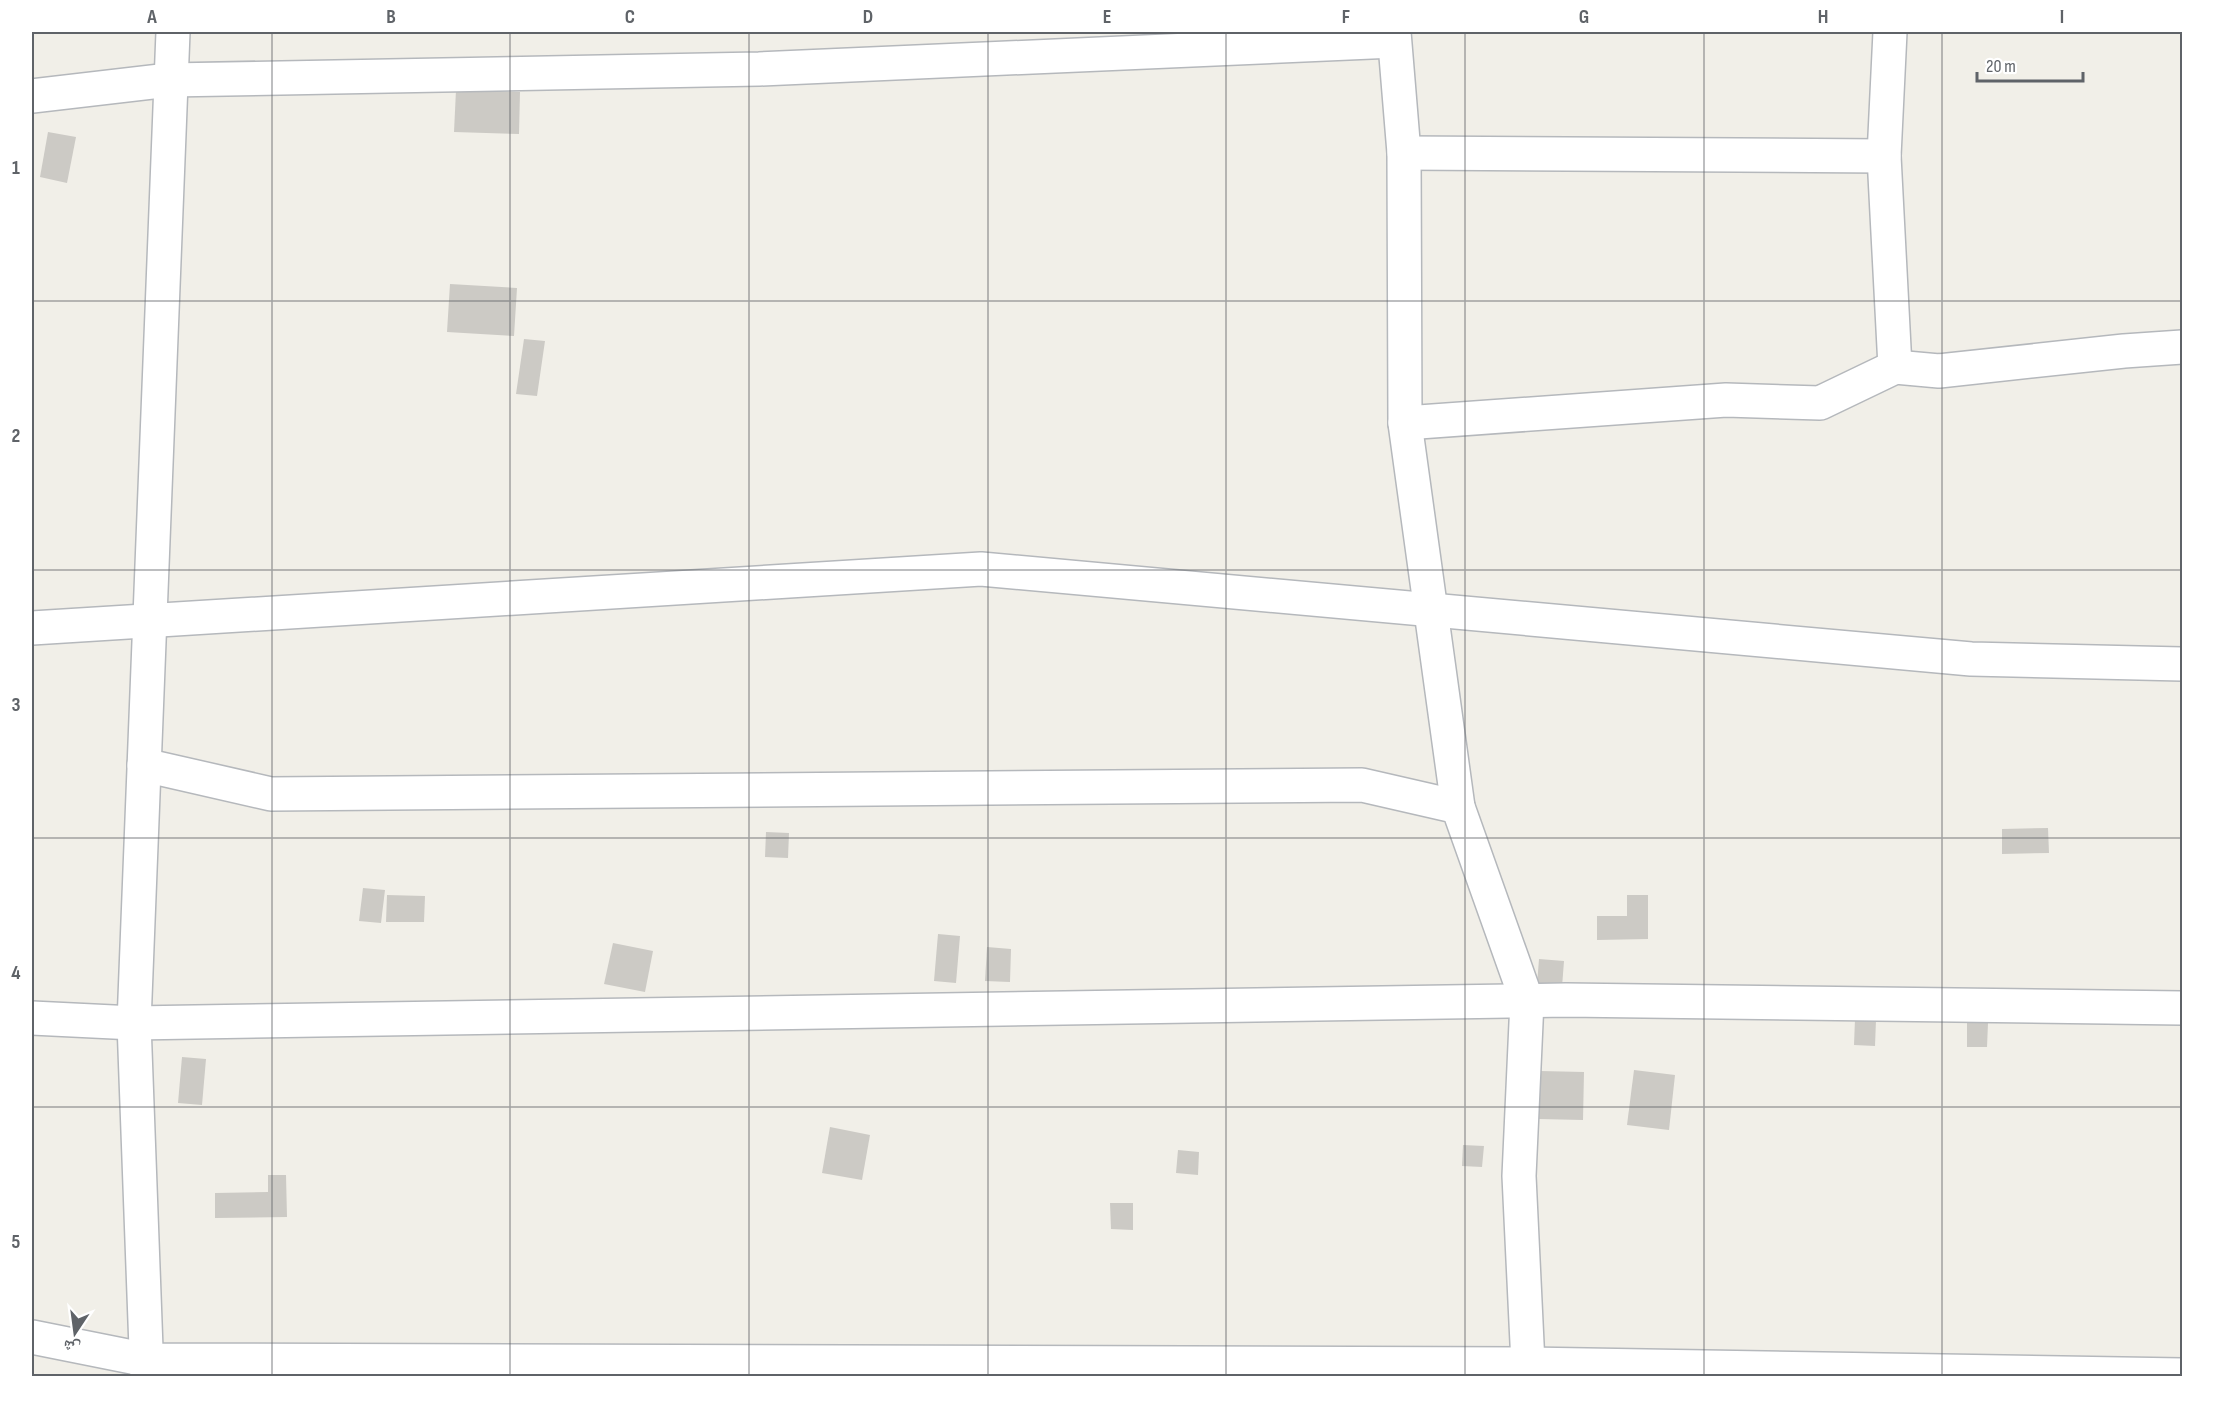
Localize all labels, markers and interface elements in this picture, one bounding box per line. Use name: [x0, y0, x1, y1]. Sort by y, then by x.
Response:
text: A: [146, 5, 157, 29]
text: B: [386, 5, 396, 29]
text: C: [625, 5, 635, 29]
text: D: [863, 5, 873, 29]
text: E: [1103, 5, 1111, 29]
text: F: [1342, 5, 1350, 29]
text: G: [1579, 5, 1589, 29]
text: H: [1818, 5, 1828, 29]
text: I: [2060, 5, 2064, 29]
scale bar: [1977, 45, 2084, 83]
text: 20 m: [1986, 56, 2016, 77]
text: 1: [12, 156, 20, 180]
text: 2: [12, 424, 20, 448]
text: 3: [12, 693, 21, 717]
text: 4: [11, 961, 21, 985]
text: 5: [12, 1230, 21, 1254]
north arrow: [45, 1303, 105, 1363]
text: ش: [62, 1335, 82, 1357]

